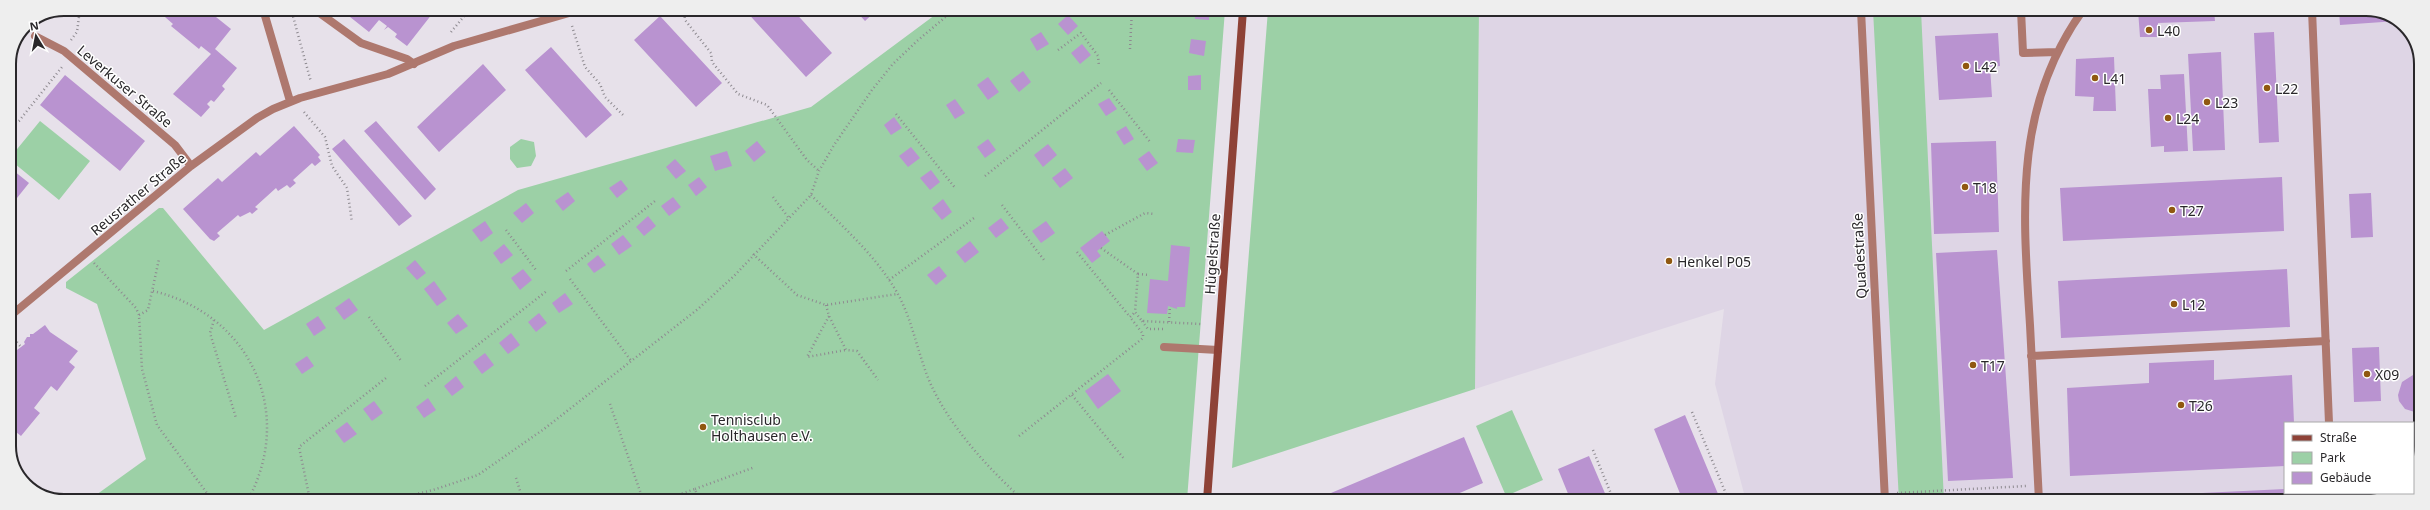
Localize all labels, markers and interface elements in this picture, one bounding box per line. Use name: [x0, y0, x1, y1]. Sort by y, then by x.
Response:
north arrow: [16, 16, 56, 56]
text: N: [28, 17, 40, 34]
place label: L40: [2157, 21, 2180, 40]
marker: L40: [2144, 25, 2154, 35]
street label: Leverkuser Straße: [73, 41, 177, 131]
place label: L42: [1974, 57, 1997, 76]
marker: L42: [1961, 61, 1971, 71]
place label: L41: [2103, 69, 2126, 88]
marker: L41: [2090, 73, 2100, 83]
place label: L22: [2275, 79, 2298, 98]
marker: L22: [2262, 83, 2272, 93]
place label: L23: [2215, 93, 2238, 112]
marker: L23: [2202, 97, 2212, 107]
place label: L24: [2176, 109, 2199, 128]
marker: L24: [2163, 113, 2173, 123]
street label: Reusrather Straße: [86, 148, 190, 240]
place label: T18: [1973, 178, 1997, 197]
marker: T18: [1960, 182, 1970, 192]
place label: T27: [2180, 201, 2204, 220]
marker: T27: [2167, 205, 2177, 215]
street label: Hügelstraße: [1200, 213, 1224, 295]
street label: Quadestraße: [1847, 213, 1871, 299]
place label: Henkel P05: [1677, 252, 1751, 271]
marker: Henkel P05: [1664, 256, 1674, 266]
place label: L12: [2182, 295, 2205, 314]
marker: L12: [2169, 299, 2179, 309]
place label: T17: [1981, 356, 2005, 375]
marker: T17: [1968, 360, 1978, 370]
place label: X09: [2375, 365, 2399, 384]
marker: X09: [2362, 369, 2372, 379]
place label: T26: [2189, 396, 2213, 415]
marker: T26: [2176, 400, 2186, 410]
place label: Tennisclub Holthausen e.V.: [711, 410, 813, 445]
marker: Tennisclub Holthausen e.V.: [698, 422, 708, 432]
legend: [2284, 422, 2414, 494]
text: Straße: [2320, 429, 2357, 446]
text: Park: [2320, 449, 2346, 466]
text: Gebäude: [2320, 469, 2371, 486]

